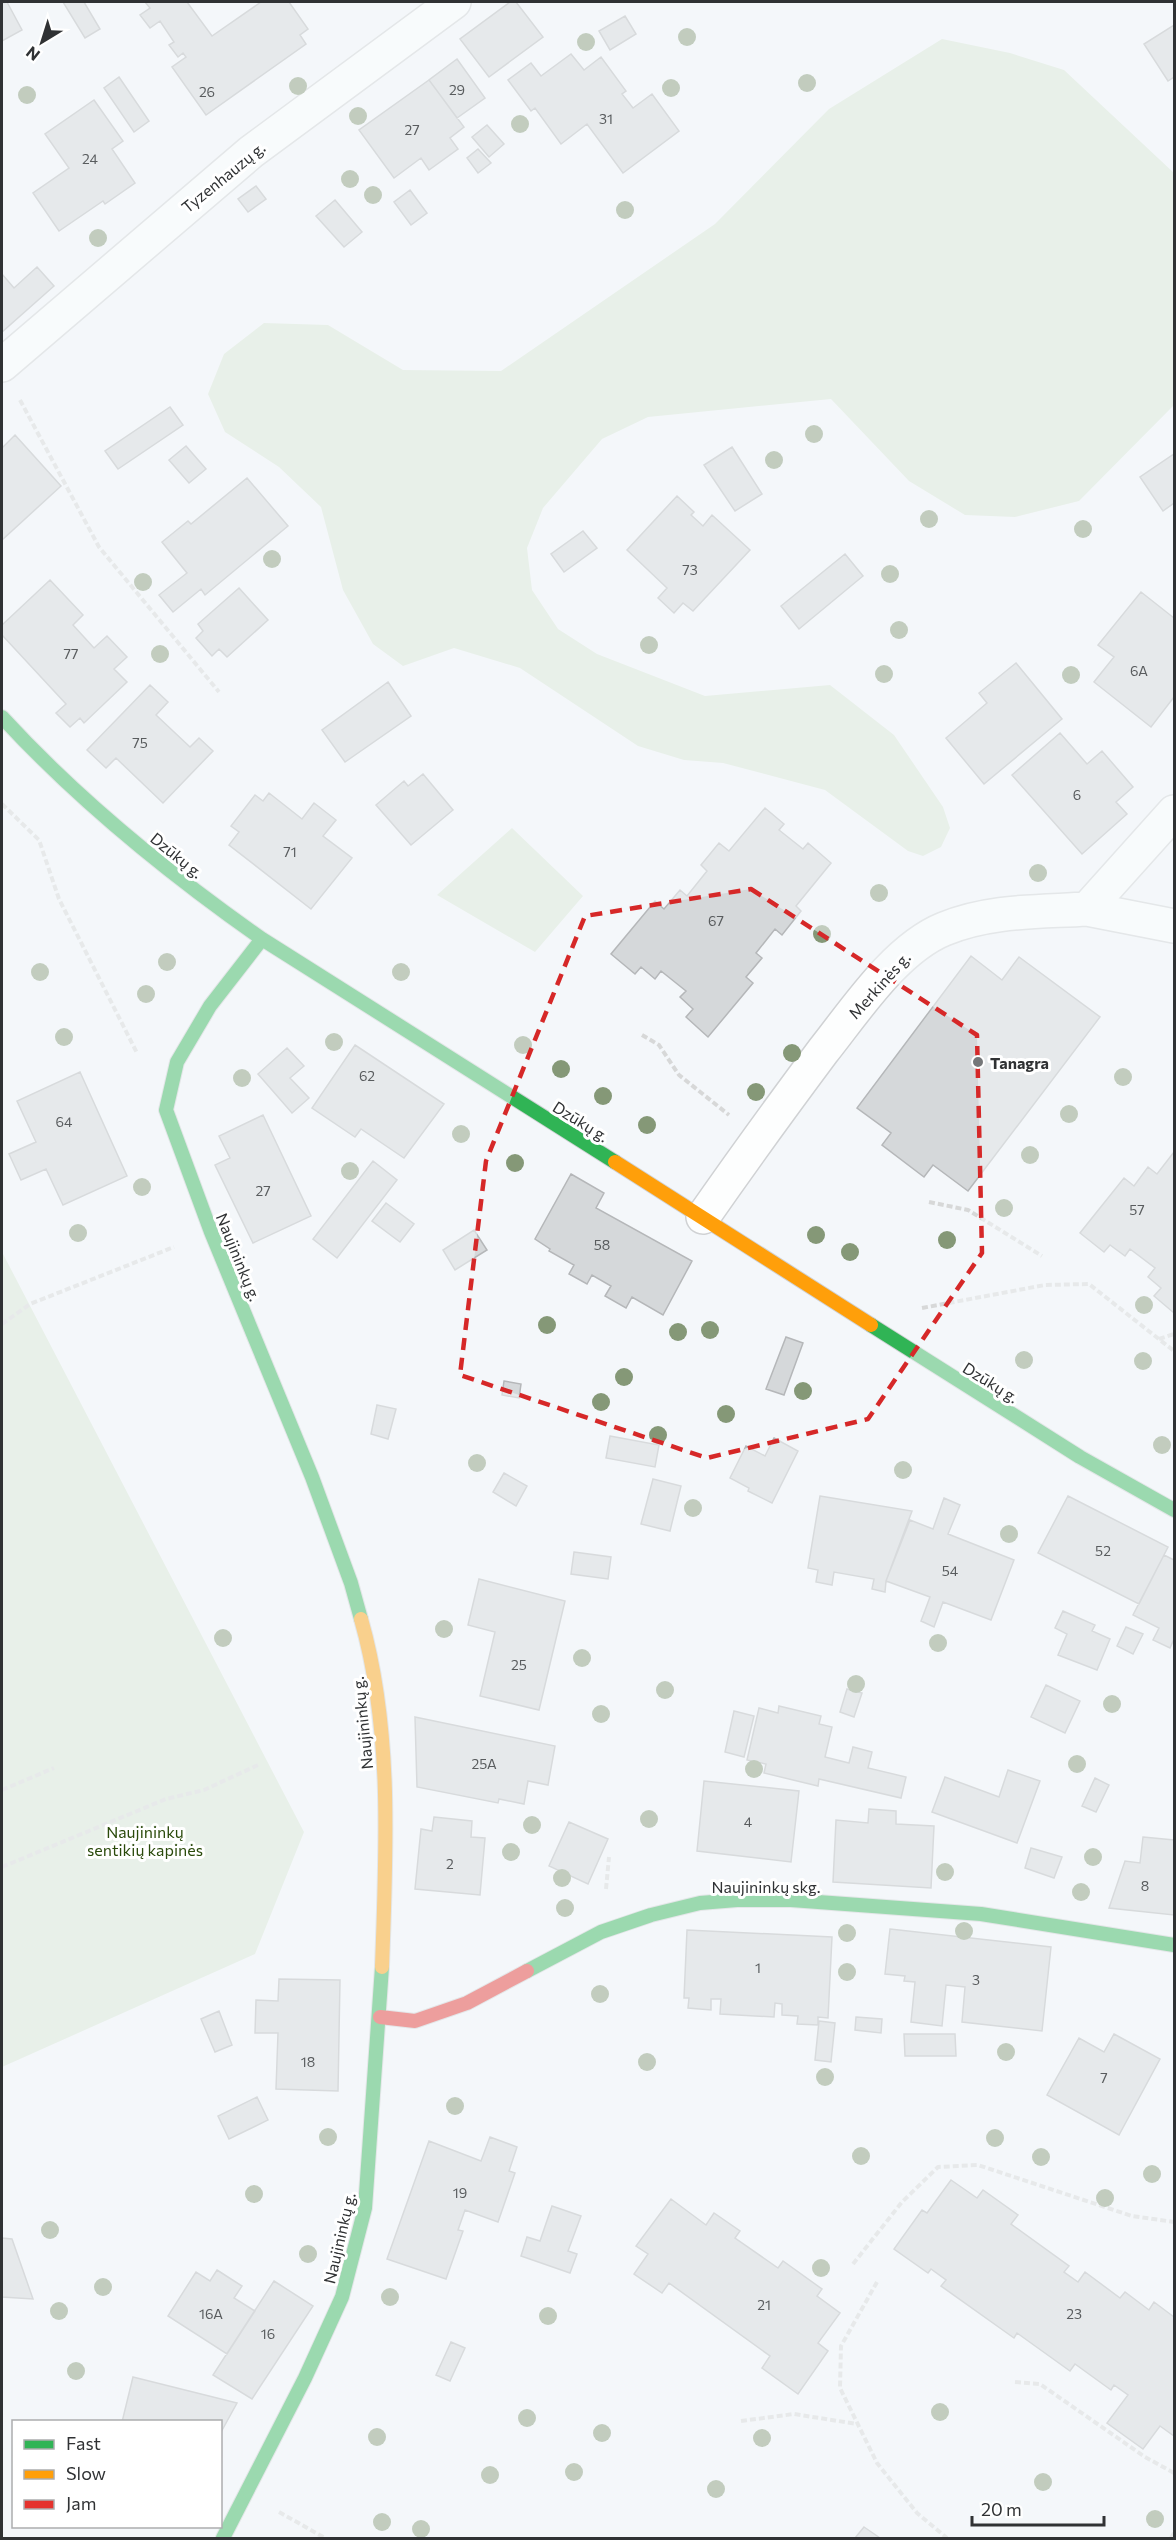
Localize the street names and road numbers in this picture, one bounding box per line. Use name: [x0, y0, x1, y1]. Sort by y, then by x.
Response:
street label: Tyzenhauzų g.: [177, 138, 269, 216]
street label: Dzūkų g.: [147, 828, 207, 882]
street label: Merkinės g.: [844, 948, 914, 1022]
street label: Dzūkų g.: [550, 1097, 612, 1145]
street label: Naujininkų g.: [213, 1210, 265, 1304]
street label: Dzūkų g.: [960, 1358, 1022, 1406]
street label: Naujininkų g.: [348, 1676, 376, 1770]
street label: Naujininkų skg.: [711, 1877, 821, 1896]
street label: Naujininkų g.: [319, 2190, 359, 2286]

